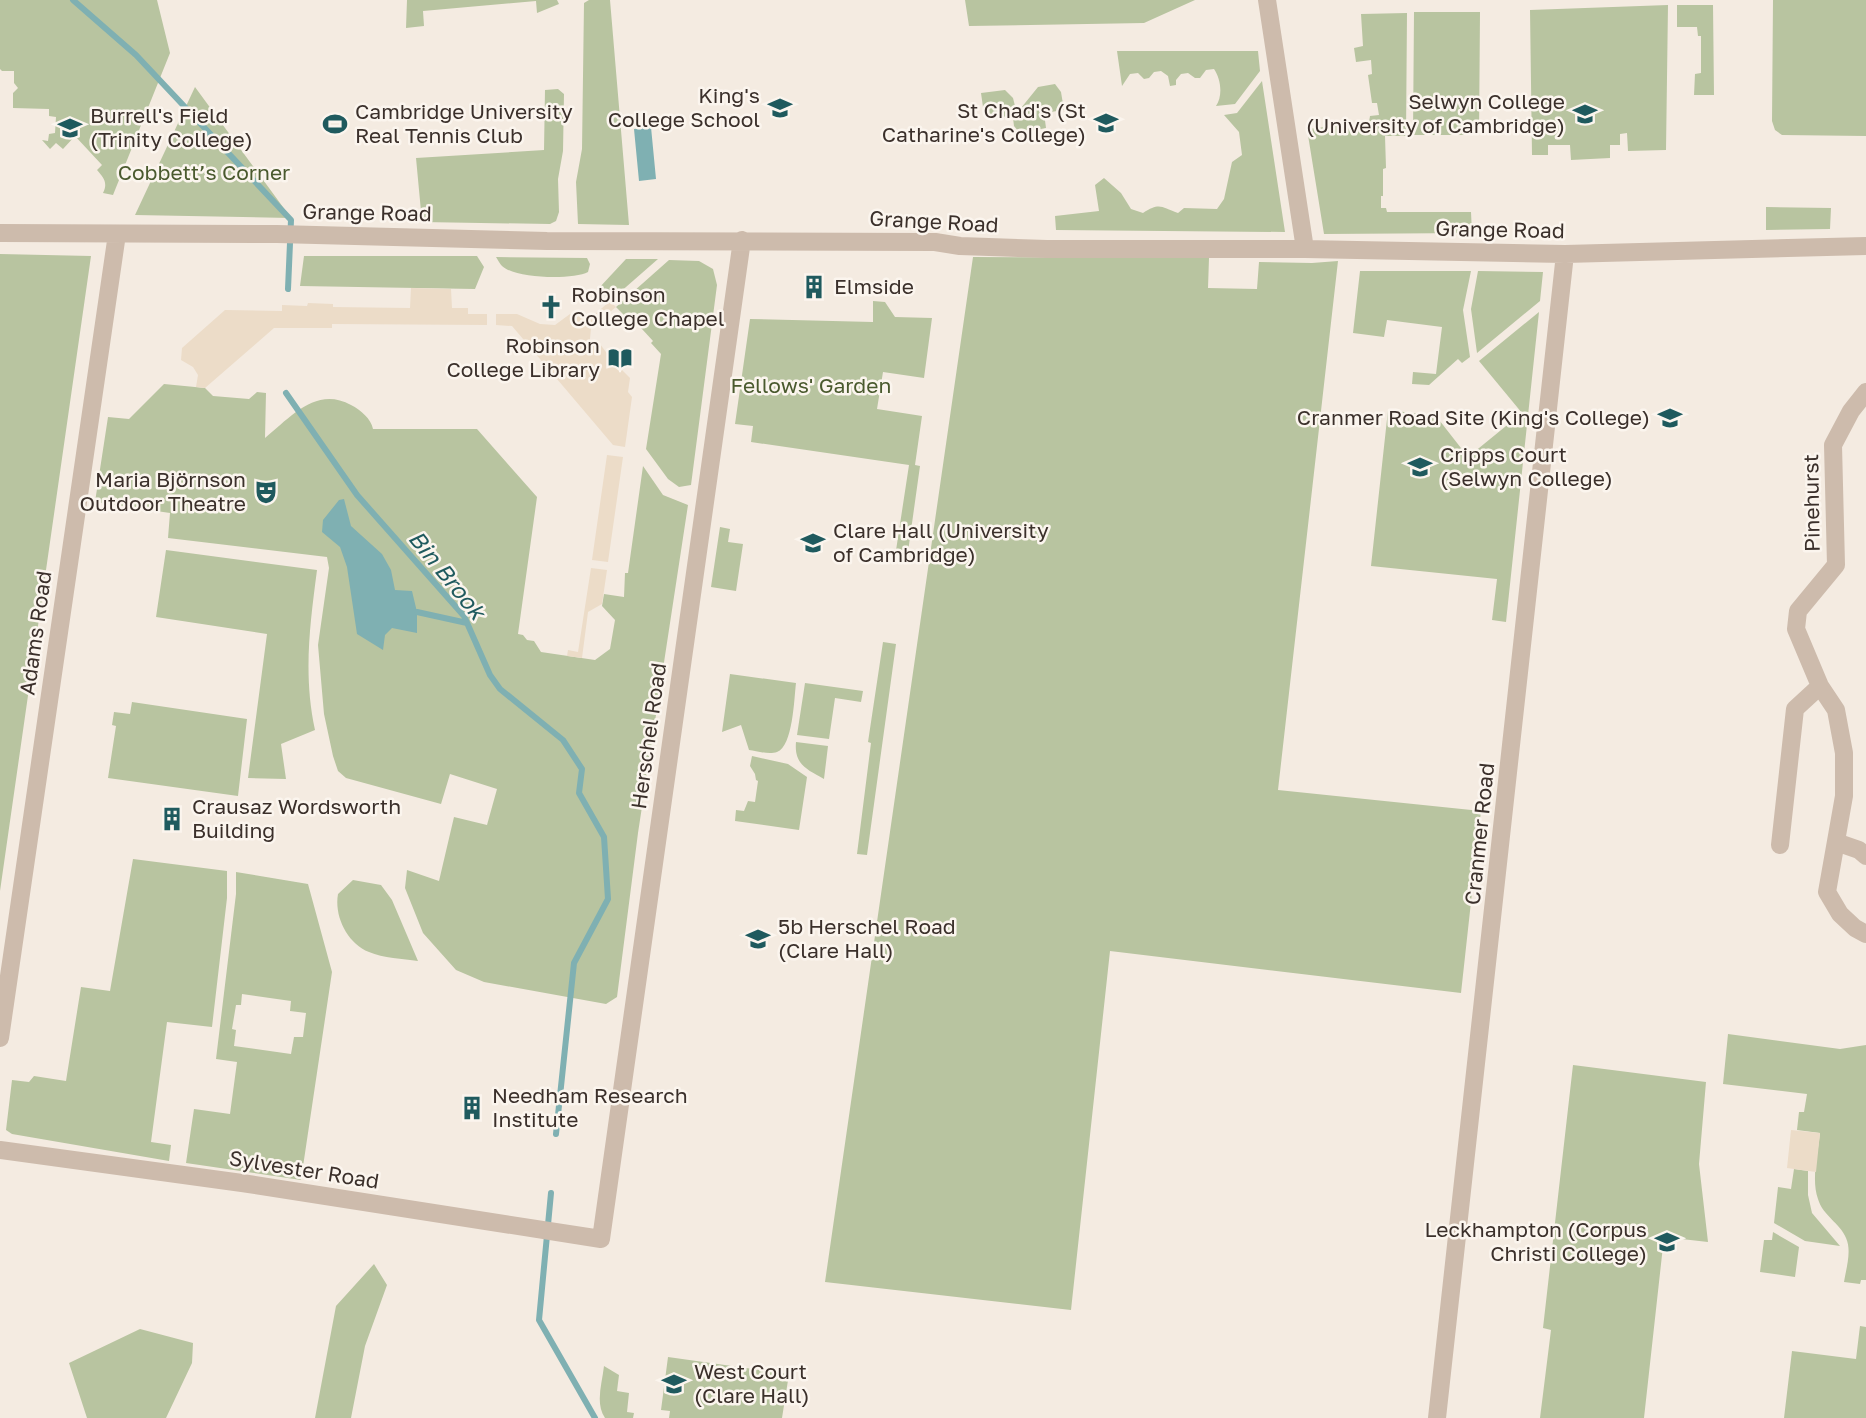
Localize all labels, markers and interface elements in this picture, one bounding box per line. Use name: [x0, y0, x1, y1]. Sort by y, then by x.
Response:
place label: King's College School: [608, 82, 760, 132]
place label: Selwyn College (University of Cambridge): [1306, 88, 1565, 138]
school or university icon: King's College School: [766, 94, 794, 122]
place label: St Chad's (St Catharine's College): [882, 97, 1086, 147]
place label: Cambridge University Real Tennis Club: [355, 98, 573, 148]
school or university icon: Selwyn College (University of Cambridge): [1571, 100, 1599, 128]
place label: Burrell's Field (Trinity College): [90, 102, 253, 152]
school or university icon: St Chad's (St Catharine's College): [1092, 109, 1120, 137]
sports icon: Cambridge University Real Tennis Club: [321, 110, 349, 138]
school or university icon: Burrell's Field (Trinity College): [56, 114, 84, 142]
park label: Cobbett’s Corner: [118, 159, 290, 185]
street label: Grange Road: [302, 198, 432, 226]
street label: Grange Road: [869, 205, 999, 237]
street label: Grange Road: [1435, 215, 1565, 243]
building icon: Elmside: [800, 273, 828, 301]
place label: Elmside: [834, 273, 914, 299]
place label: Robinson College Chapel: [571, 281, 725, 331]
church icon: Robinson College Chapel: [537, 293, 565, 321]
place label: Robinson College Library: [446, 332, 600, 382]
library icon: Robinson College Library: [606, 344, 634, 372]
park label: Fellows' Garden: [731, 372, 891, 398]
place label: Cranmer Road Site (King's College): [1297, 404, 1650, 430]
school or university icon: Cranmer Road Site (King's College): [1656, 404, 1684, 432]
place label: Cripps Court (Selwyn College): [1440, 441, 1613, 491]
school or university icon: Cripps Court (Selwyn College): [1406, 453, 1434, 481]
street label: Pinehurst: [1797, 454, 1825, 552]
place label: Maria Björnson Outdoor Theatre: [79, 466, 246, 516]
theatre icon: Maria Björnson Outdoor Theatre: [252, 478, 280, 506]
place label: Clare Hall (University of Cambridge): [833, 517, 1049, 567]
water label: Bin Brook: [403, 524, 493, 626]
school or university icon: Clare Hall (University of Cambridge): [799, 529, 827, 557]
street label: Adams Road: [13, 569, 57, 697]
street label: Herschel Road: [625, 661, 671, 811]
street label: Cranmer Road: [1459, 762, 1499, 906]
place label: Crausaz Wordsworth Building: [192, 793, 401, 843]
building icon: Crausaz Wordsworth Building: [158, 805, 186, 833]
place label: 5b Herschel Road (Clare Hall): [778, 913, 956, 963]
school or university icon: 5b Herschel Road (Clare Hall): [744, 925, 772, 953]
place label: Needham Research Institute: [492, 1082, 688, 1132]
building icon: Needham Research Institute: [458, 1094, 486, 1122]
street label: Sylvester Road: [227, 1144, 381, 1194]
place label: Leckhampton (Corpus Christi College): [1425, 1216, 1647, 1266]
school or university icon: Leckhampton (Corpus Christi College): [1653, 1228, 1681, 1256]
place label: West Court (Clare Hall): [694, 1358, 810, 1408]
school or university icon: West Court (Clare Hall): [660, 1370, 688, 1398]

